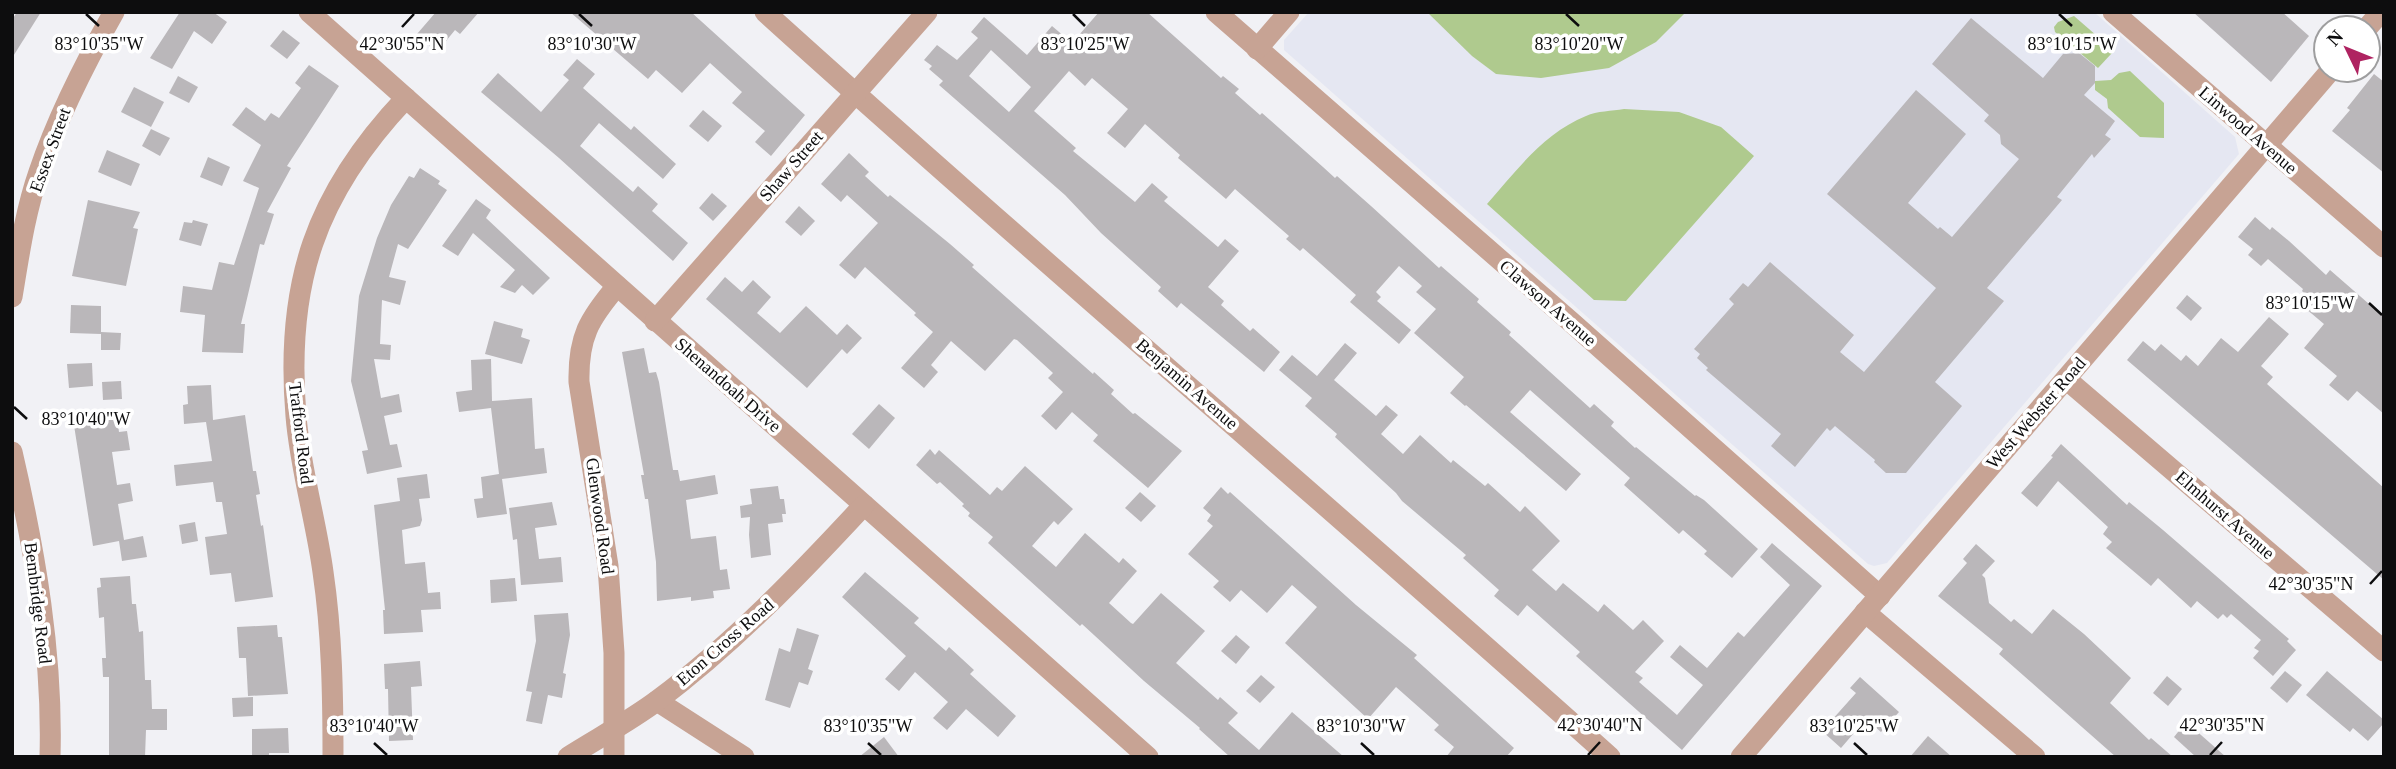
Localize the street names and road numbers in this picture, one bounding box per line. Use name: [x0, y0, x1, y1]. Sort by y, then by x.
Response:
street label: Linwood Avenue: [2195, 82, 2301, 178]
street label: Essex Street: [25, 105, 75, 195]
street label: Shaw Street: [755, 127, 827, 205]
street label: Clawson Avenue: [1496, 256, 1600, 350]
street label: Shenandoah Drive: [671, 334, 785, 436]
street label: Benjamin Avenue: [1132, 334, 1242, 434]
street label: West Webster Road: [1982, 353, 2090, 473]
street label: Trafford Road: [285, 381, 317, 485]
street label: Glenwood Road: [582, 456, 618, 576]
street label: Elmhurst Avenue: [2172, 467, 2278, 563]
street label: Bembridge Road: [21, 541, 55, 665]
street label: Eton Cross Road: [672, 594, 778, 690]

